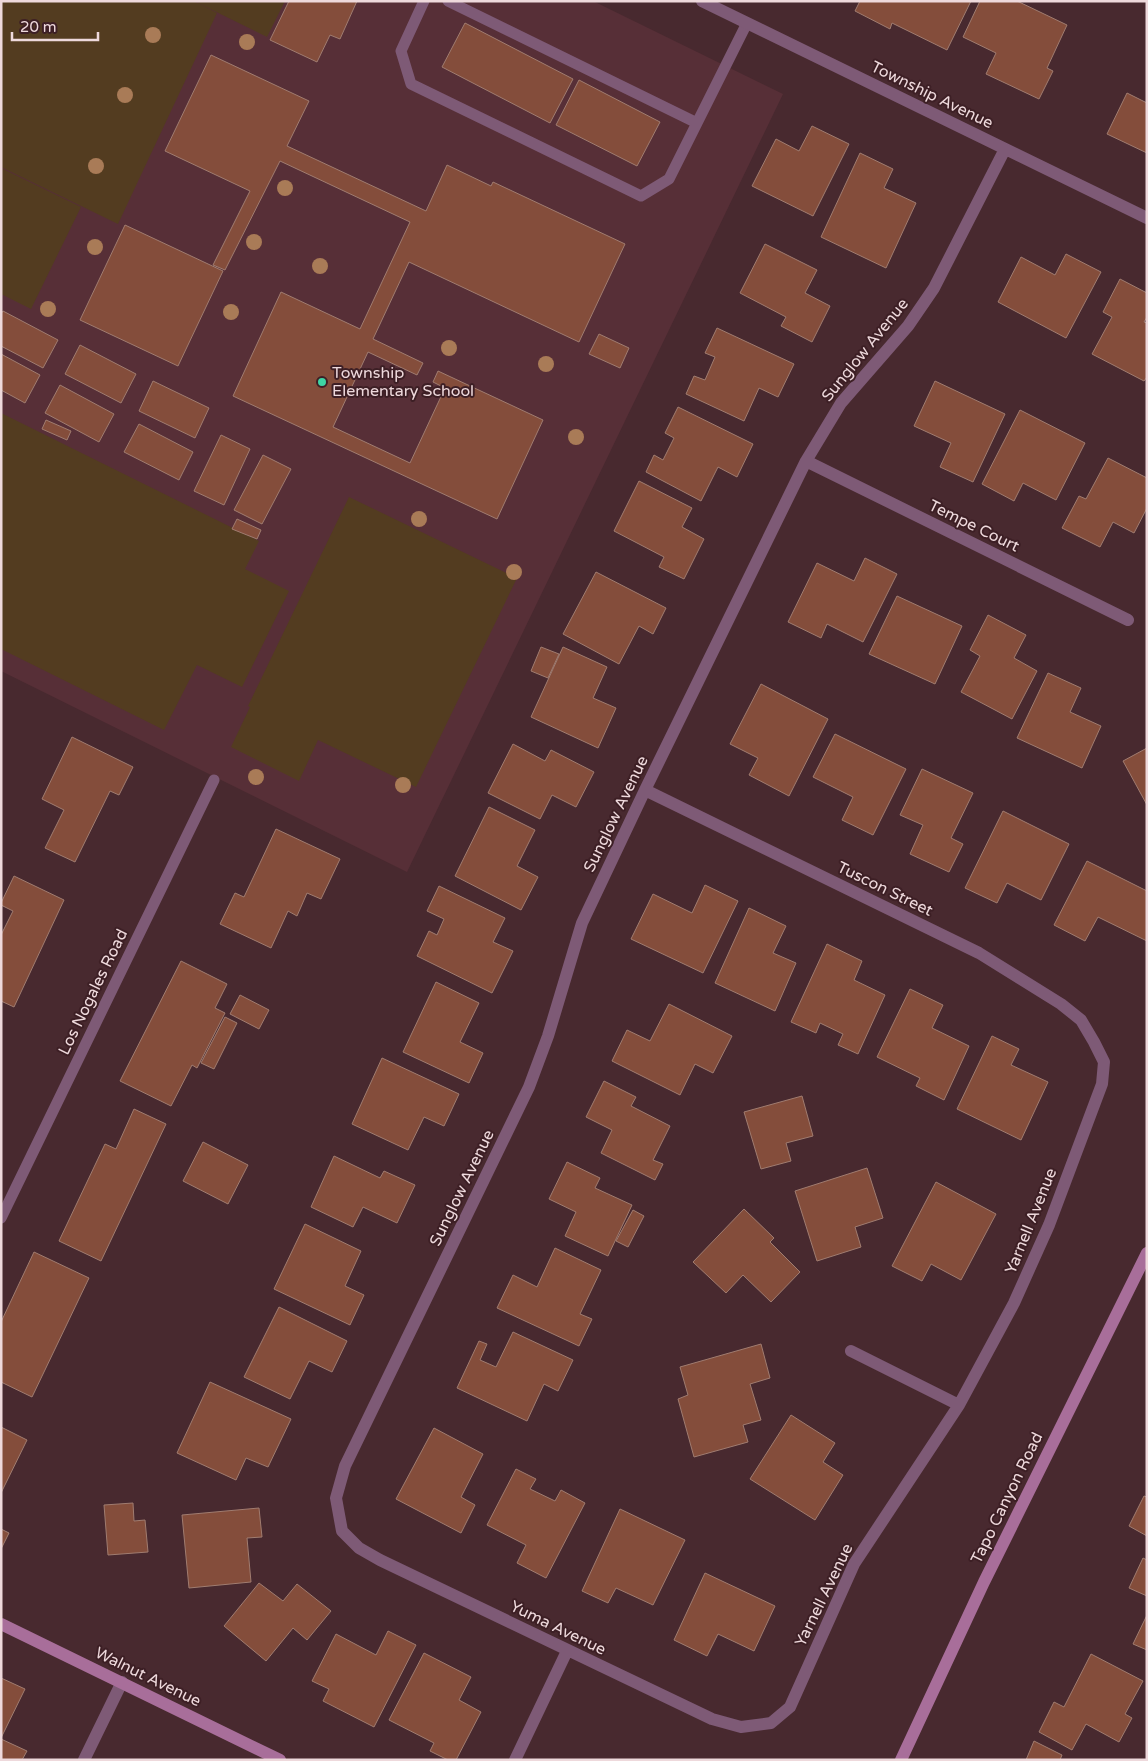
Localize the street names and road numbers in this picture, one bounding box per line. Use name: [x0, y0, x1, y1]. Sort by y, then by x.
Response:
street label: Township Avenue: [868, 57, 996, 133]
street label: Sunglow Avenue: [817, 294, 913, 406]
street label: Tempe Court: [925, 495, 1023, 557]
street label: Sunglow Avenue: [579, 753, 653, 875]
street label: Tuscon Street: [834, 857, 936, 921]
street label: Los Nogales Road: [54, 926, 132, 1058]
street label: Sunglow Avenue: [425, 1127, 499, 1249]
street label: Yarnell Avenue: [1001, 1165, 1061, 1277]
street label: Tapo Canyon Road: [967, 1429, 1047, 1567]
street label: Yarnell Avenue: [790, 1540, 858, 1650]
street label: Yuma Avenue: [507, 1596, 609, 1660]
street label: Walnut Avenue: [92, 1643, 204, 1711]

